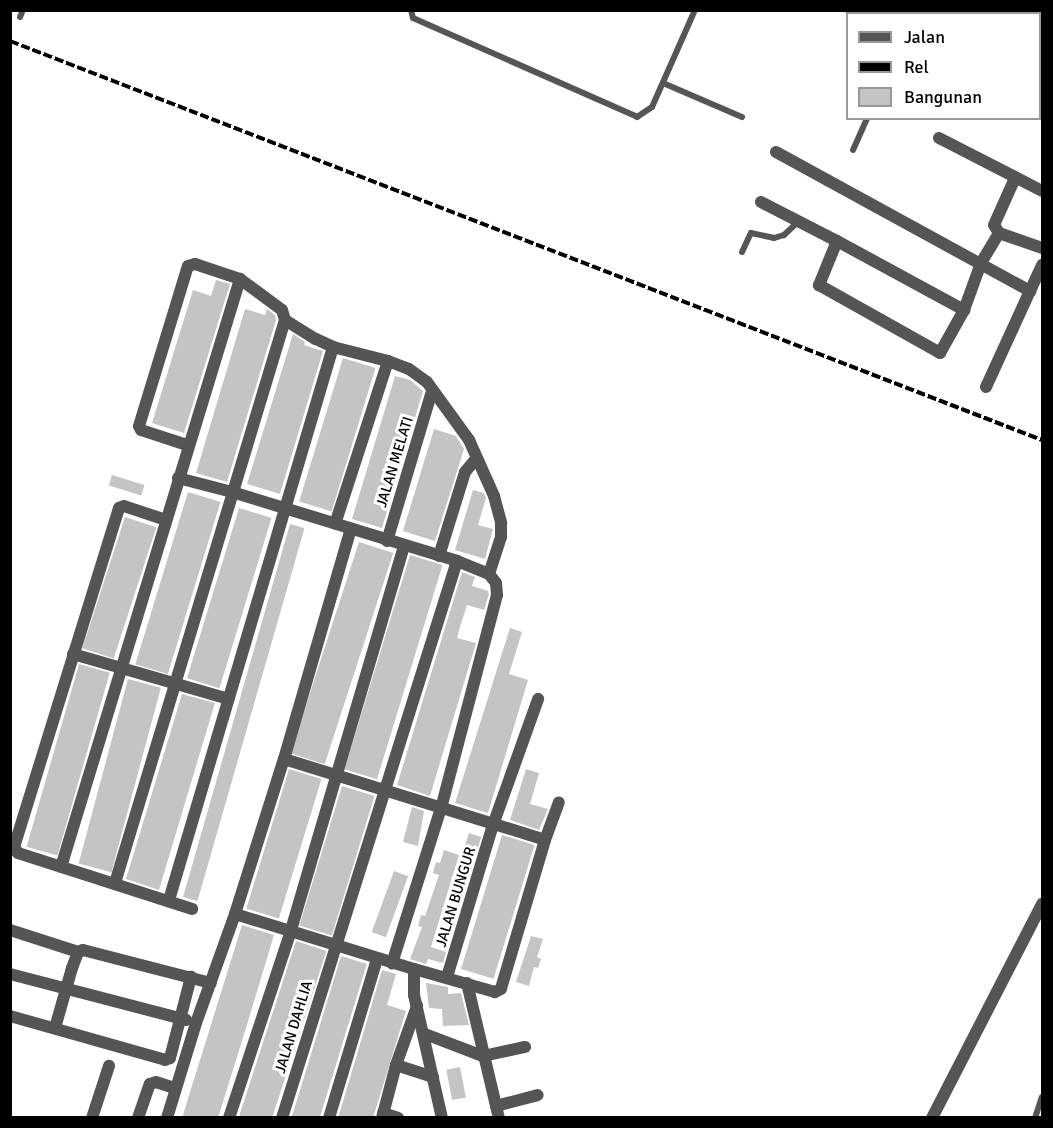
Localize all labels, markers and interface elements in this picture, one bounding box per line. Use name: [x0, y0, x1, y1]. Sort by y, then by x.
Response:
legend: [846, 12, 1041, 120]
text: Jalan: [904, 26, 945, 48]
text: Rel: [904, 56, 929, 78]
text: Bangunan: [904, 86, 982, 108]
street label: JALAN MELATI: [373, 414, 417, 510]
street label: JALAN BUNGUR: [432, 845, 480, 949]
street label: JALAN DAHLIA: [271, 978, 317, 1076]

